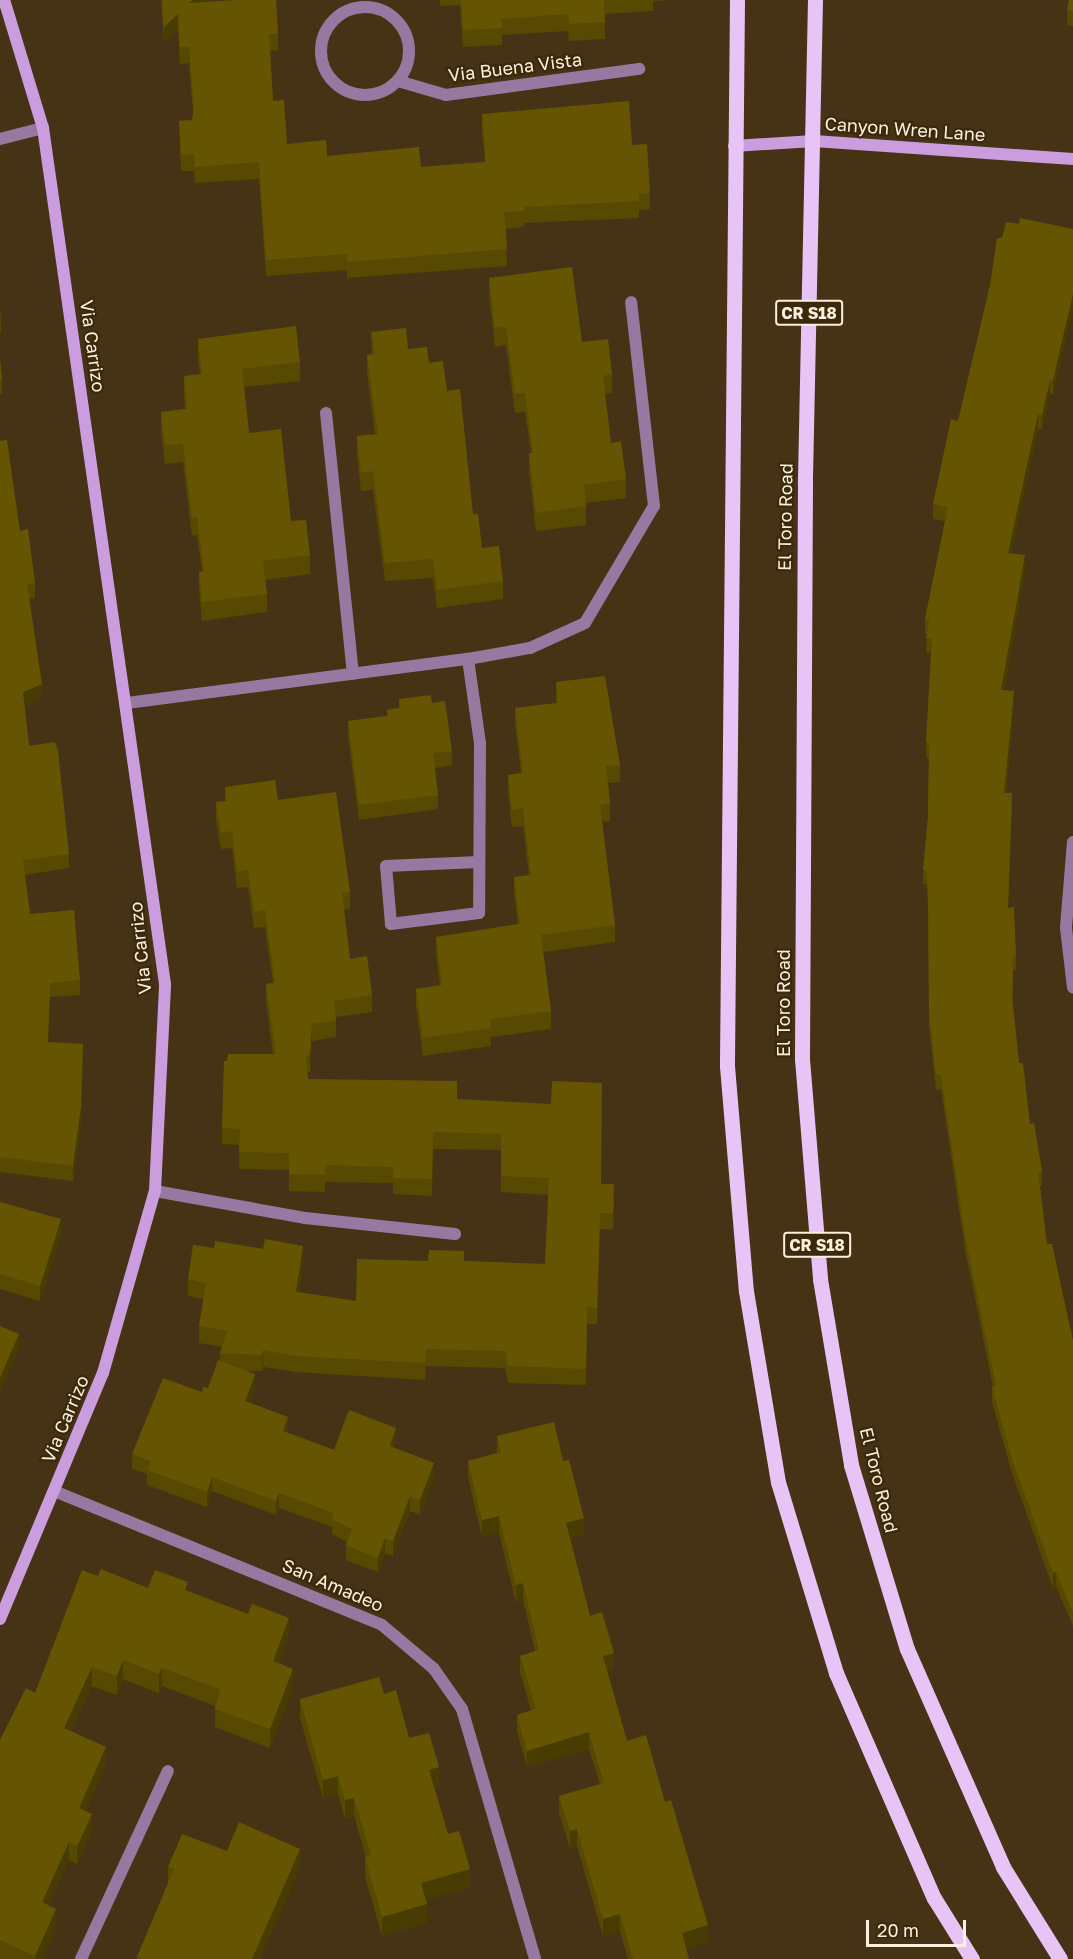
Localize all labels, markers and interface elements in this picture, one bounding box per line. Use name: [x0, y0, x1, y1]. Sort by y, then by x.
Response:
street label: Via Buena Vista: [447, 48, 583, 86]
street label: Canyon Wren Lane: [824, 113, 986, 145]
street label: Via Carrizo: [76, 299, 110, 393]
road number: CR S18: [774, 300, 844, 326]
street label: El Toro Road: [773, 463, 797, 571]
street label: Via Carrizo: [124, 901, 156, 995]
street label: El Toro Road: [772, 949, 794, 1057]
road number: CR S18: [782, 1232, 852, 1258]
street label: Via Carrizo: [37, 1372, 93, 1466]
street label: El Toro Road: [855, 1425, 903, 1535]
street label: San Amadeo: [279, 1554, 387, 1616]
scale bar: [869, 1908, 970, 1946]
text: 20 m: [877, 1919, 919, 1941]

